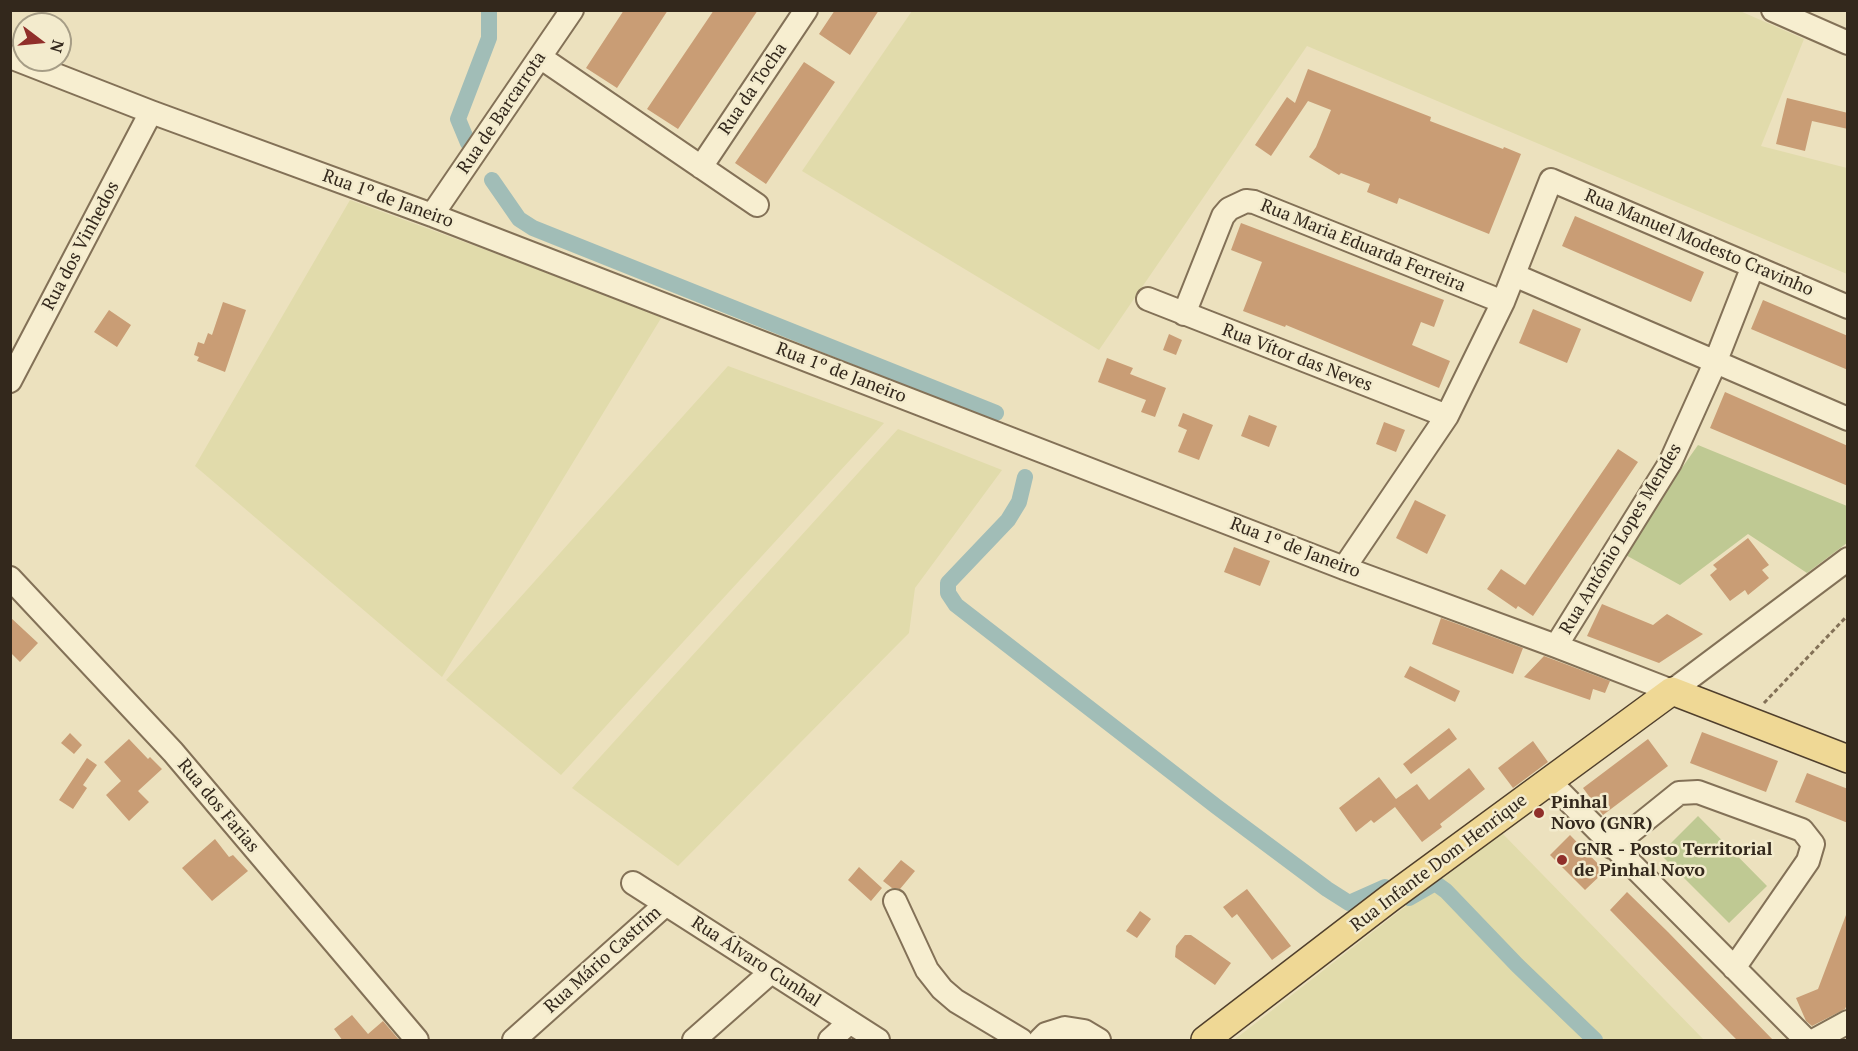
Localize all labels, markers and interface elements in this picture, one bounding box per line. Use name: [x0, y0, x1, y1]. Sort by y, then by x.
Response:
north arrow: [12, 12, 72, 72]
text: N: [45, 38, 70, 55]
street label: Rua da Tocha: [714, 39, 792, 139]
street label: Rua de Barcarrota: [453, 48, 551, 178]
street label: Rua 1º de Janeiro: [320, 165, 456, 233]
street label: Rua dos Vinhedos: [38, 178, 124, 314]
street label: Rua Manuel Modesto Cravinho: [1581, 185, 1817, 301]
street label: Rua Maria Eduarda Ferreira: [1257, 195, 1469, 297]
street label: Rua Vítor das Neves: [1219, 319, 1375, 397]
street label: Rua 1º de Janeiro: [773, 338, 909, 408]
street label: Rua António Lopes Mendes: [1555, 440, 1687, 638]
street label: Rua 1º de Janeiro: [1227, 513, 1363, 583]
street label: Rua dos Farias: [173, 755, 263, 857]
street label: Rua Infante Dom Henrique: [1346, 790, 1532, 936]
place label: Pinhal Novo (GNR): [1551, 792, 1653, 834]
marker: Pinhal Novo (GNR): [1532, 806, 1546, 820]
place label: GNR - Posto Territorial de Pinhal Novo: [1574, 839, 1772, 882]
marker: GNR - Posto Territorial de Pinhal Novo: [1555, 853, 1569, 867]
street label: Rua Mário Castrim: [540, 902, 666, 1018]
street label: Rua Álvaro Cunhal: [687, 912, 825, 1012]

